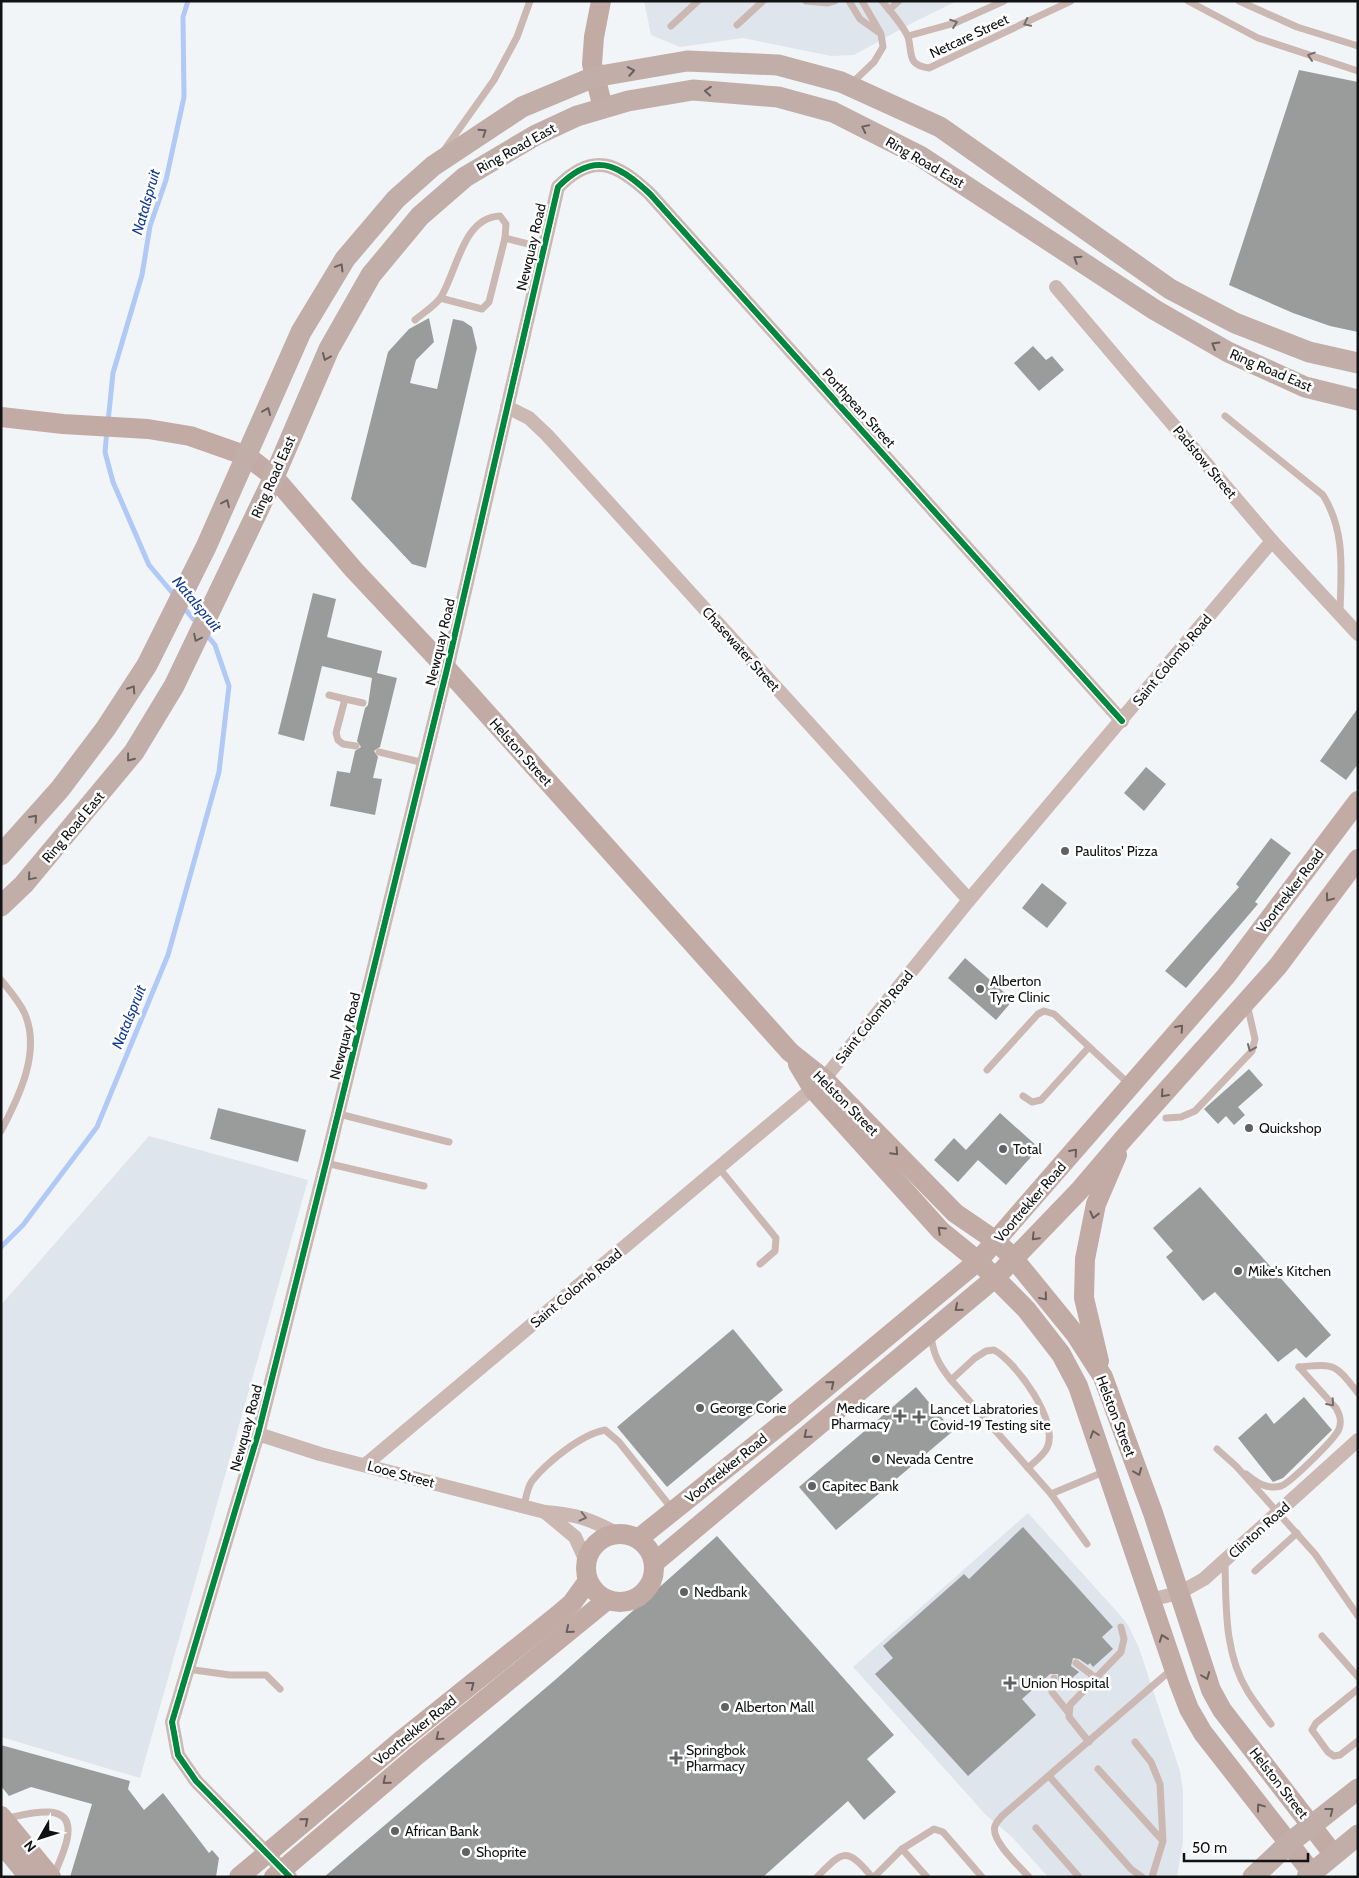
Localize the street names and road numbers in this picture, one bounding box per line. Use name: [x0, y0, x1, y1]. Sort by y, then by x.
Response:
street label: Netcare Street: [927, 10, 1012, 62]
street label: Ring Road East: [473, 119, 559, 177]
street label: Ring Road East: [882, 132, 968, 192]
street label: Newquay Road: [512, 202, 550, 292]
street label: Ring Road East: [1227, 345, 1315, 396]
street label: Porthpean Street: [819, 364, 900, 452]
street label: Padstow Street: [1169, 422, 1241, 502]
street label: Ring Road East: [247, 433, 299, 521]
street label: Newquay Road: [421, 597, 459, 687]
street label: Chasewater Street: [698, 603, 784, 695]
street label: Saint Colomb Road: [1128, 611, 1216, 709]
street label: Helston Street: [486, 714, 556, 790]
street label: Ring Road East: [38, 787, 108, 866]
street label: Voortrekker Road: [1252, 845, 1328, 937]
street label: Saint Colomb Road: [831, 967, 917, 1067]
street label: Newquay Road: [325, 991, 365, 1081]
street label: Helston Street: [809, 1066, 883, 1140]
street label: Voortrekker Road: [990, 1158, 1070, 1246]
street label: Saint Colomb Road: [527, 1244, 625, 1332]
street label: Helston Street: [1092, 1373, 1140, 1459]
street label: Newquay Road: [226, 1383, 266, 1473]
street label: Voortrekker Road: [681, 1429, 771, 1507]
street label: Looe Street: [366, 1456, 437, 1492]
street label: Clinton Road: [1225, 1498, 1293, 1562]
street label: Voortrekker Road: [370, 1691, 460, 1769]
street label: Helston Street: [1246, 1744, 1313, 1822]

